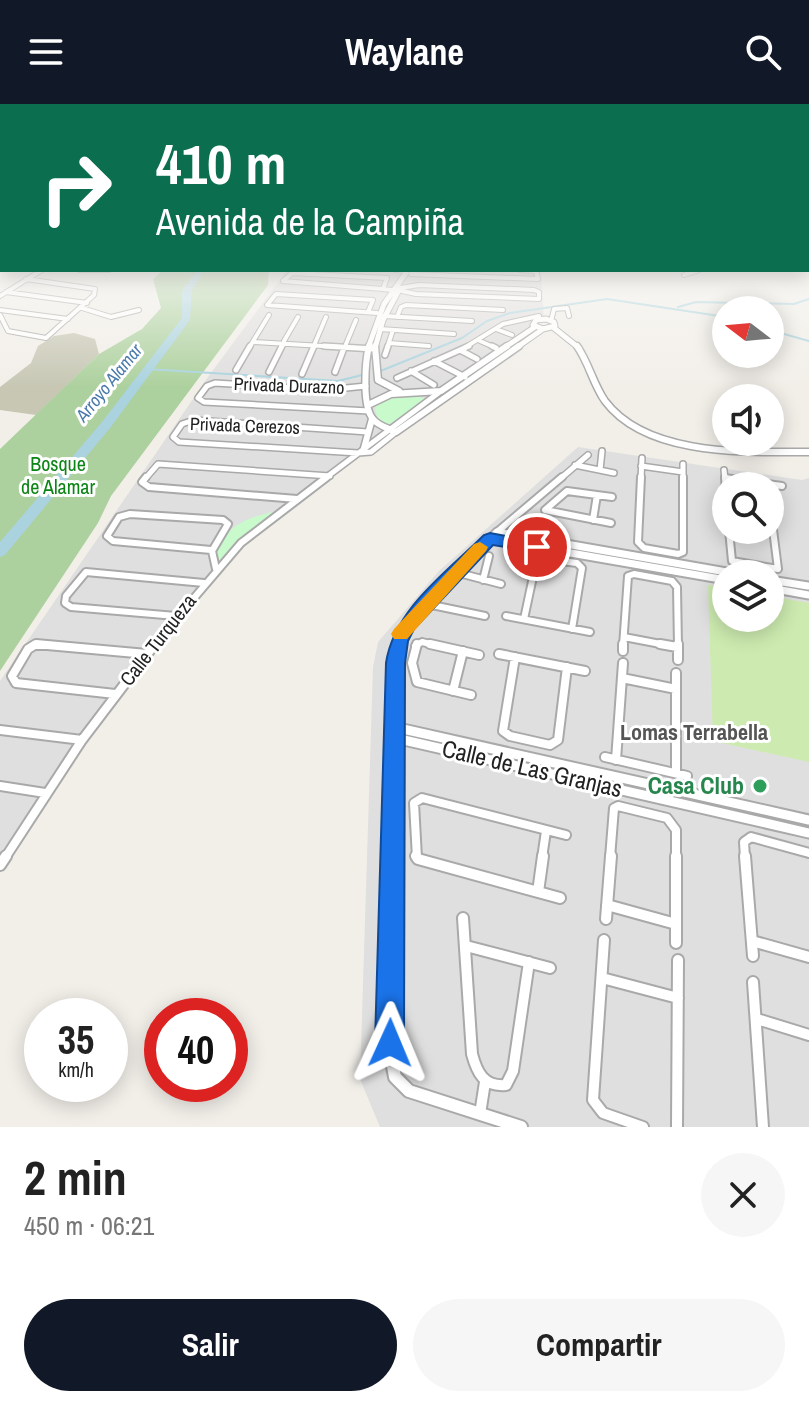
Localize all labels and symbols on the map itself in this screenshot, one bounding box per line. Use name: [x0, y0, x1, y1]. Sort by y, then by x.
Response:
north arrow: [712, 296, 784, 368]
water label: Arroyo Alamar: [69, 338, 148, 428]
street label: Privada Durazno: [233, 371, 345, 400]
street label: Privada Cerezos: [190, 411, 300, 440]
park label: Bosque de Alamar: [21, 450, 95, 500]
pin: [503, 513, 571, 581]
street label: Calle Turqueza: [113, 588, 202, 691]
district label: Lomas Terrabella: [620, 717, 768, 747]
street label: Calle de Las Granjas: [439, 732, 625, 804]
place label: Casa Club: [648, 769, 744, 801]
marker: Casa Club: [751, 777, 769, 795]
speed limit sign: 40: [144, 998, 248, 1102]
position arrow: [348, 1001, 432, 1085]

